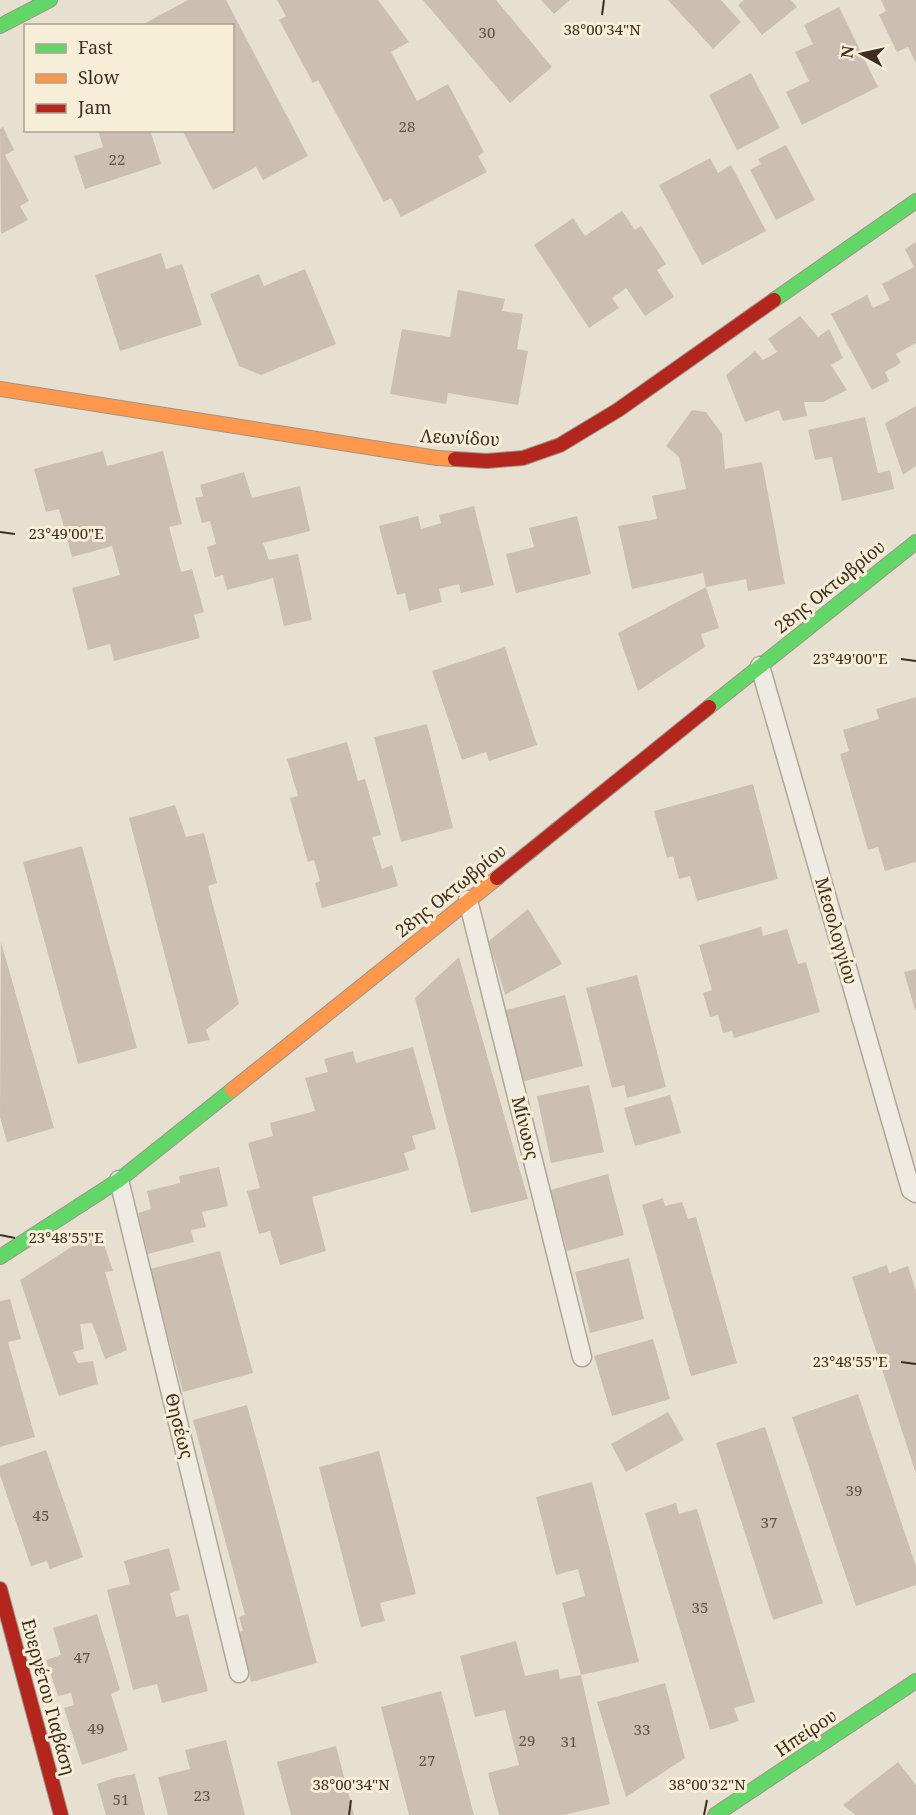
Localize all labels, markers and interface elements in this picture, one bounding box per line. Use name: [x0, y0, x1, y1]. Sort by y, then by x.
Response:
text: 38°00'34"N: [563, 19, 641, 39]
house number: 30: [479, 22, 495, 42]
legend: [24, 24, 234, 132]
north arrow: [832, 24, 892, 84]
text: Fast: [78, 35, 113, 59]
text: N: [835, 44, 859, 60]
text: Slow: [78, 65, 120, 89]
text: Jam: [77, 95, 112, 119]
house number: 28: [399, 116, 415, 136]
house number: 22: [109, 149, 125, 169]
street label: Λεωνίδου: [420, 423, 501, 451]
text: 23°49'00"E: [28, 523, 104, 543]
street label: 28ης Οκτωβρίου: [769, 534, 890, 638]
text: 23°49'00"E: [812, 648, 888, 668]
street label: 28ης Οκτωβρίου: [390, 838, 511, 942]
street label: Μεσολογγίου: [810, 874, 864, 987]
street label: Μίνωος: [507, 1094, 545, 1162]
text: 23°48'55"E: [28, 1227, 104, 1247]
text: 23°48'55"E: [812, 1351, 888, 1371]
street label: Θησέως: [160, 1391, 200, 1461]
house number: 39: [846, 1480, 862, 1500]
house number: 45: [33, 1505, 49, 1525]
house number: 37: [761, 1512, 777, 1532]
house number: 35: [692, 1597, 708, 1617]
street label: Ευεργέτου Γιαβάση: [17, 1616, 81, 1777]
house number: 47: [74, 1647, 90, 1667]
street label: Ηπείρου: [770, 1703, 841, 1762]
house number: 49: [88, 1718, 104, 1738]
house number: 33: [634, 1719, 650, 1739]
house number: 29: [519, 1730, 535, 1750]
house number: 31: [561, 1731, 577, 1751]
house number: 27: [419, 1750, 435, 1770]
text: 38°00'34"N: [312, 1774, 390, 1794]
text: 38°00'32"N: [668, 1774, 746, 1794]
house number: 23: [194, 1785, 210, 1805]
house number: 51: [113, 1789, 129, 1809]

